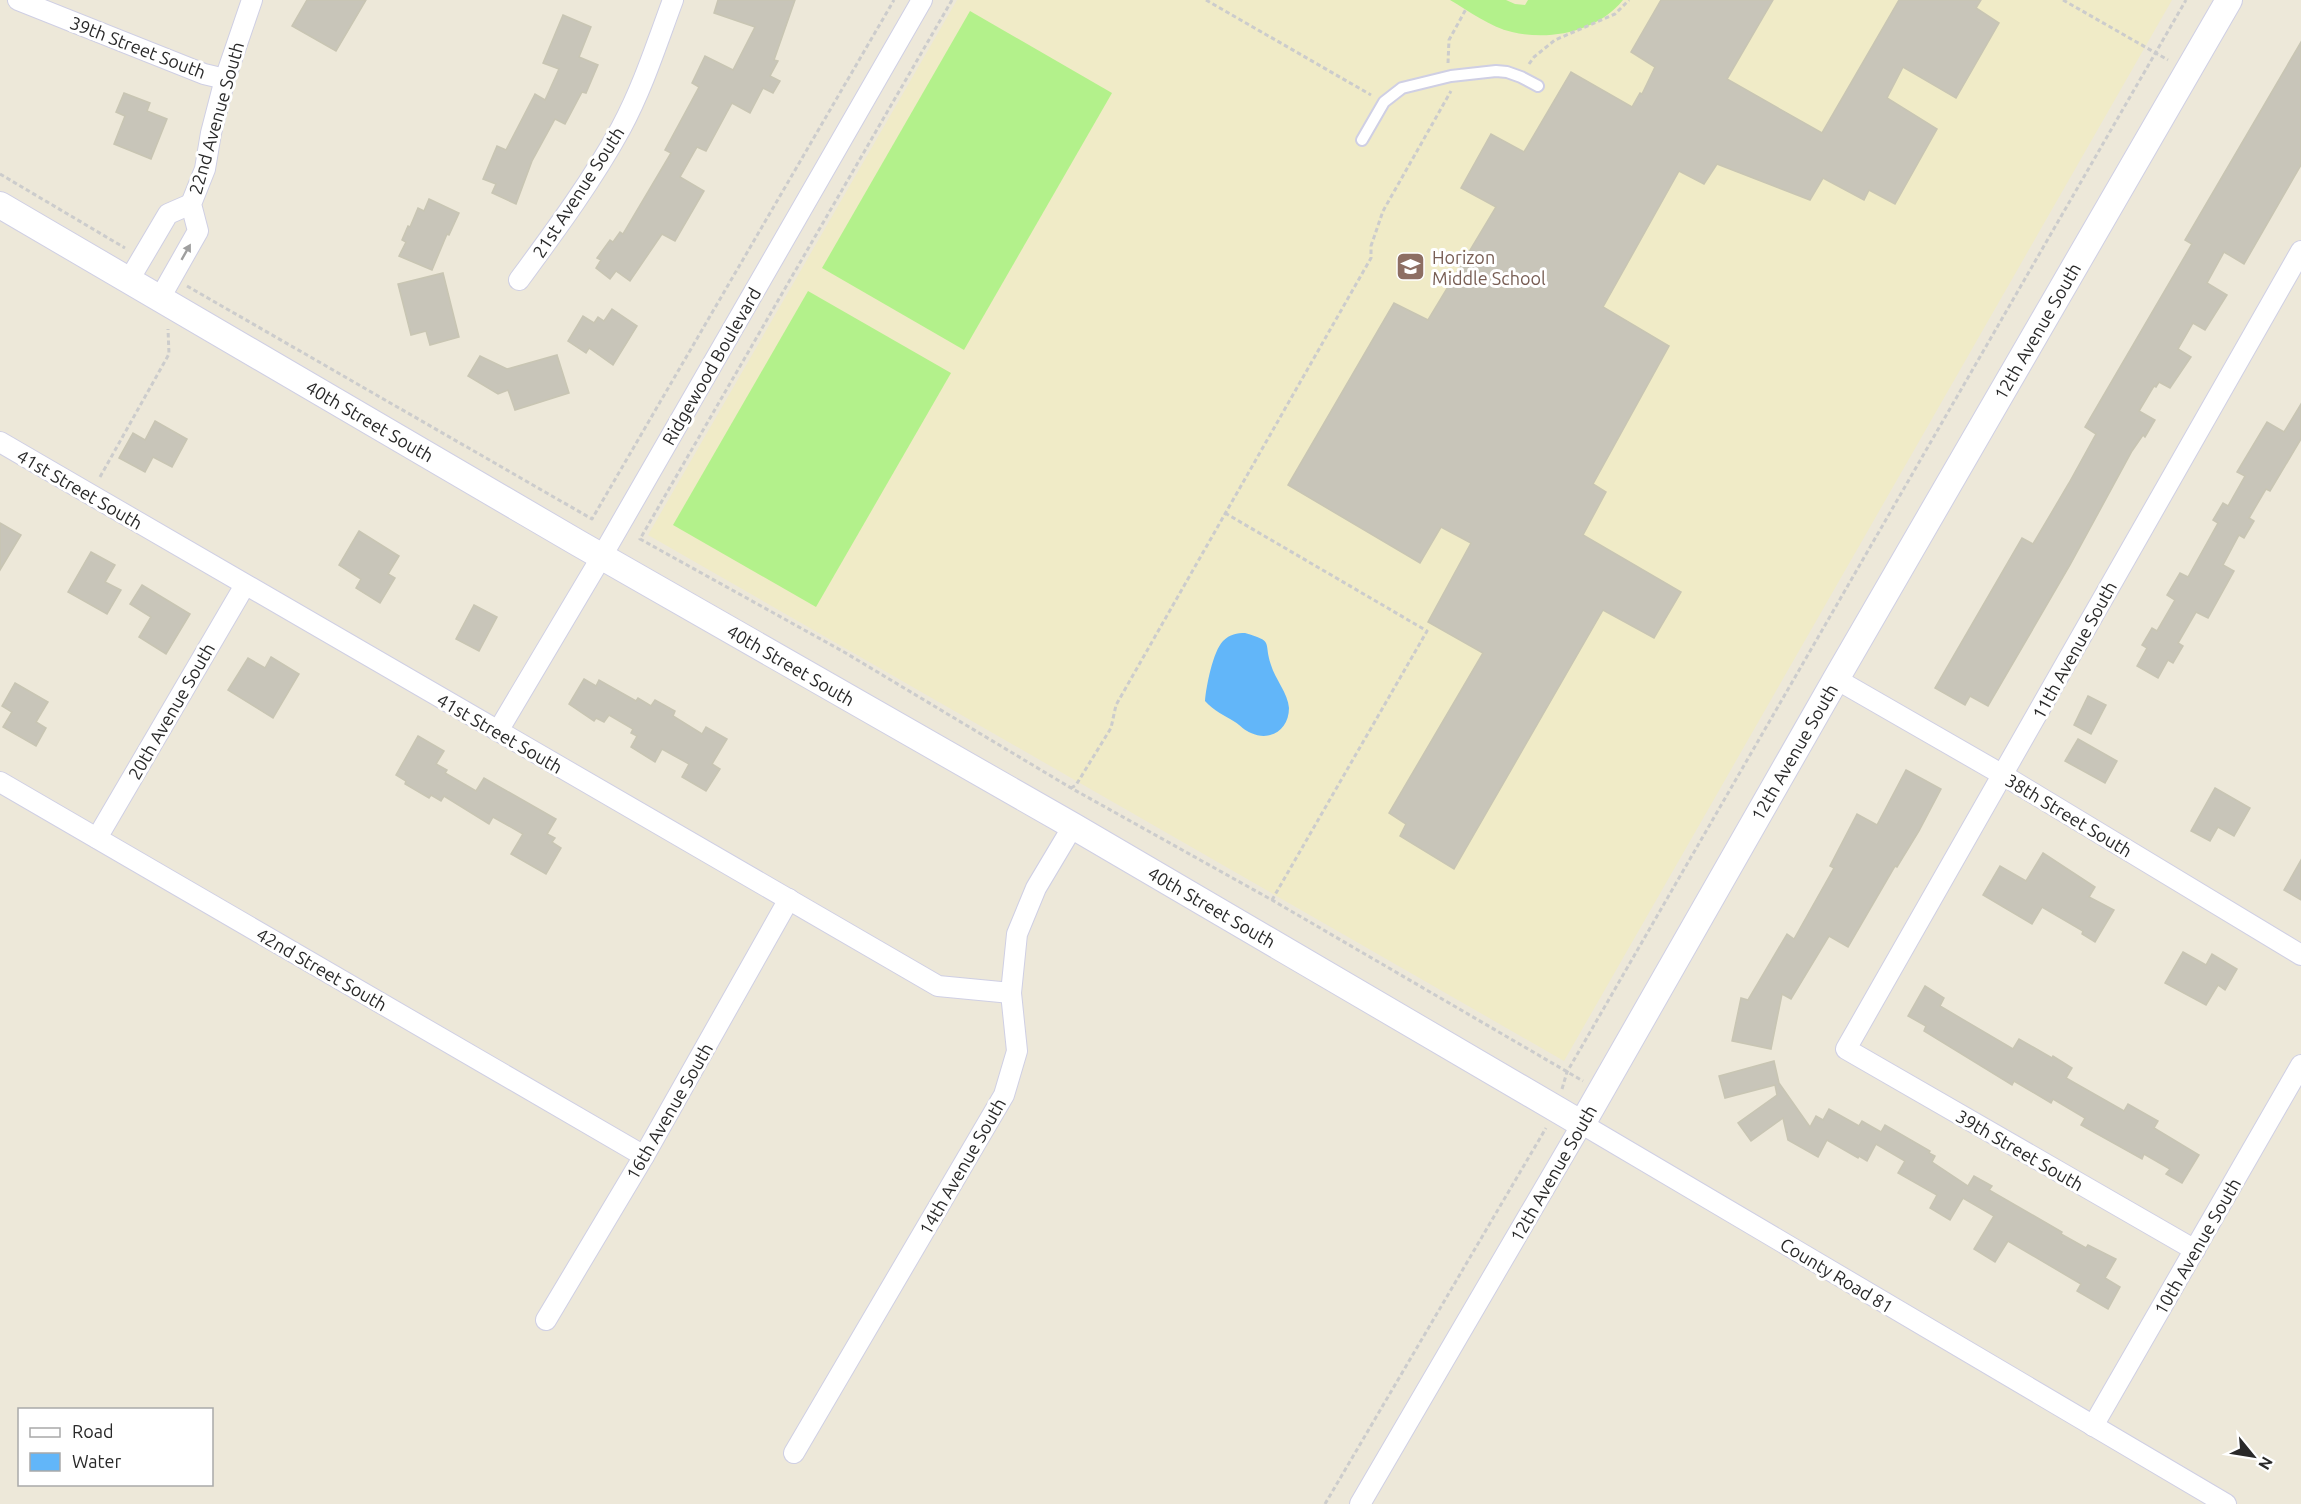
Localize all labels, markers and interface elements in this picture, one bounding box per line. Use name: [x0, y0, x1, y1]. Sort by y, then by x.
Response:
street label: 39th Street South: [67, 12, 209, 82]
street label: 22nd Avenue South: [185, 39, 247, 197]
street label: 21st Avenue South: [528, 123, 628, 261]
one-way arrow: [181, 244, 192, 260]
place label: Horizon Middle School: [1432, 247, 1546, 288]
school or university icon: Horizon Middle School: [1395, 251, 1427, 283]
street label: 12th Avenue South: [1990, 259, 2084, 403]
street label: Ridgewood Boulevard: [658, 284, 764, 448]
street label: 40th Street South: [303, 376, 437, 466]
street label: 41st Street South: [14, 445, 146, 533]
street label: 11th Avenue South: [2028, 578, 2120, 722]
street label: 40th Street South: [724, 620, 858, 710]
street label: 20th Avenue South: [124, 639, 218, 783]
street label: 12th Avenue South: [1747, 680, 1841, 824]
street label: 41st Street South: [434, 689, 566, 777]
street label: 38th Street South: [2002, 769, 2136, 861]
street label: 40th Street South: [1145, 862, 1279, 952]
street label: 42nd Street South: [253, 924, 391, 1014]
street label: 16th Avenue South: [622, 1039, 716, 1183]
street label: 14th Avenue South: [915, 1094, 1009, 1238]
street label: 12th Avenue South: [1506, 1101, 1600, 1245]
street label: 39th Street South: [1953, 1105, 2087, 1195]
street label: 10th Avenue South: [2150, 1174, 2244, 1318]
street label: County Road 81: [1777, 1233, 1897, 1317]
legend: [18, 1408, 213, 1486]
text: Road: [72, 1421, 114, 1441]
north arrow: [2223, 1426, 2283, 1486]
text: Water: [72, 1451, 122, 1471]
text: N: [2255, 1454, 2277, 1473]

